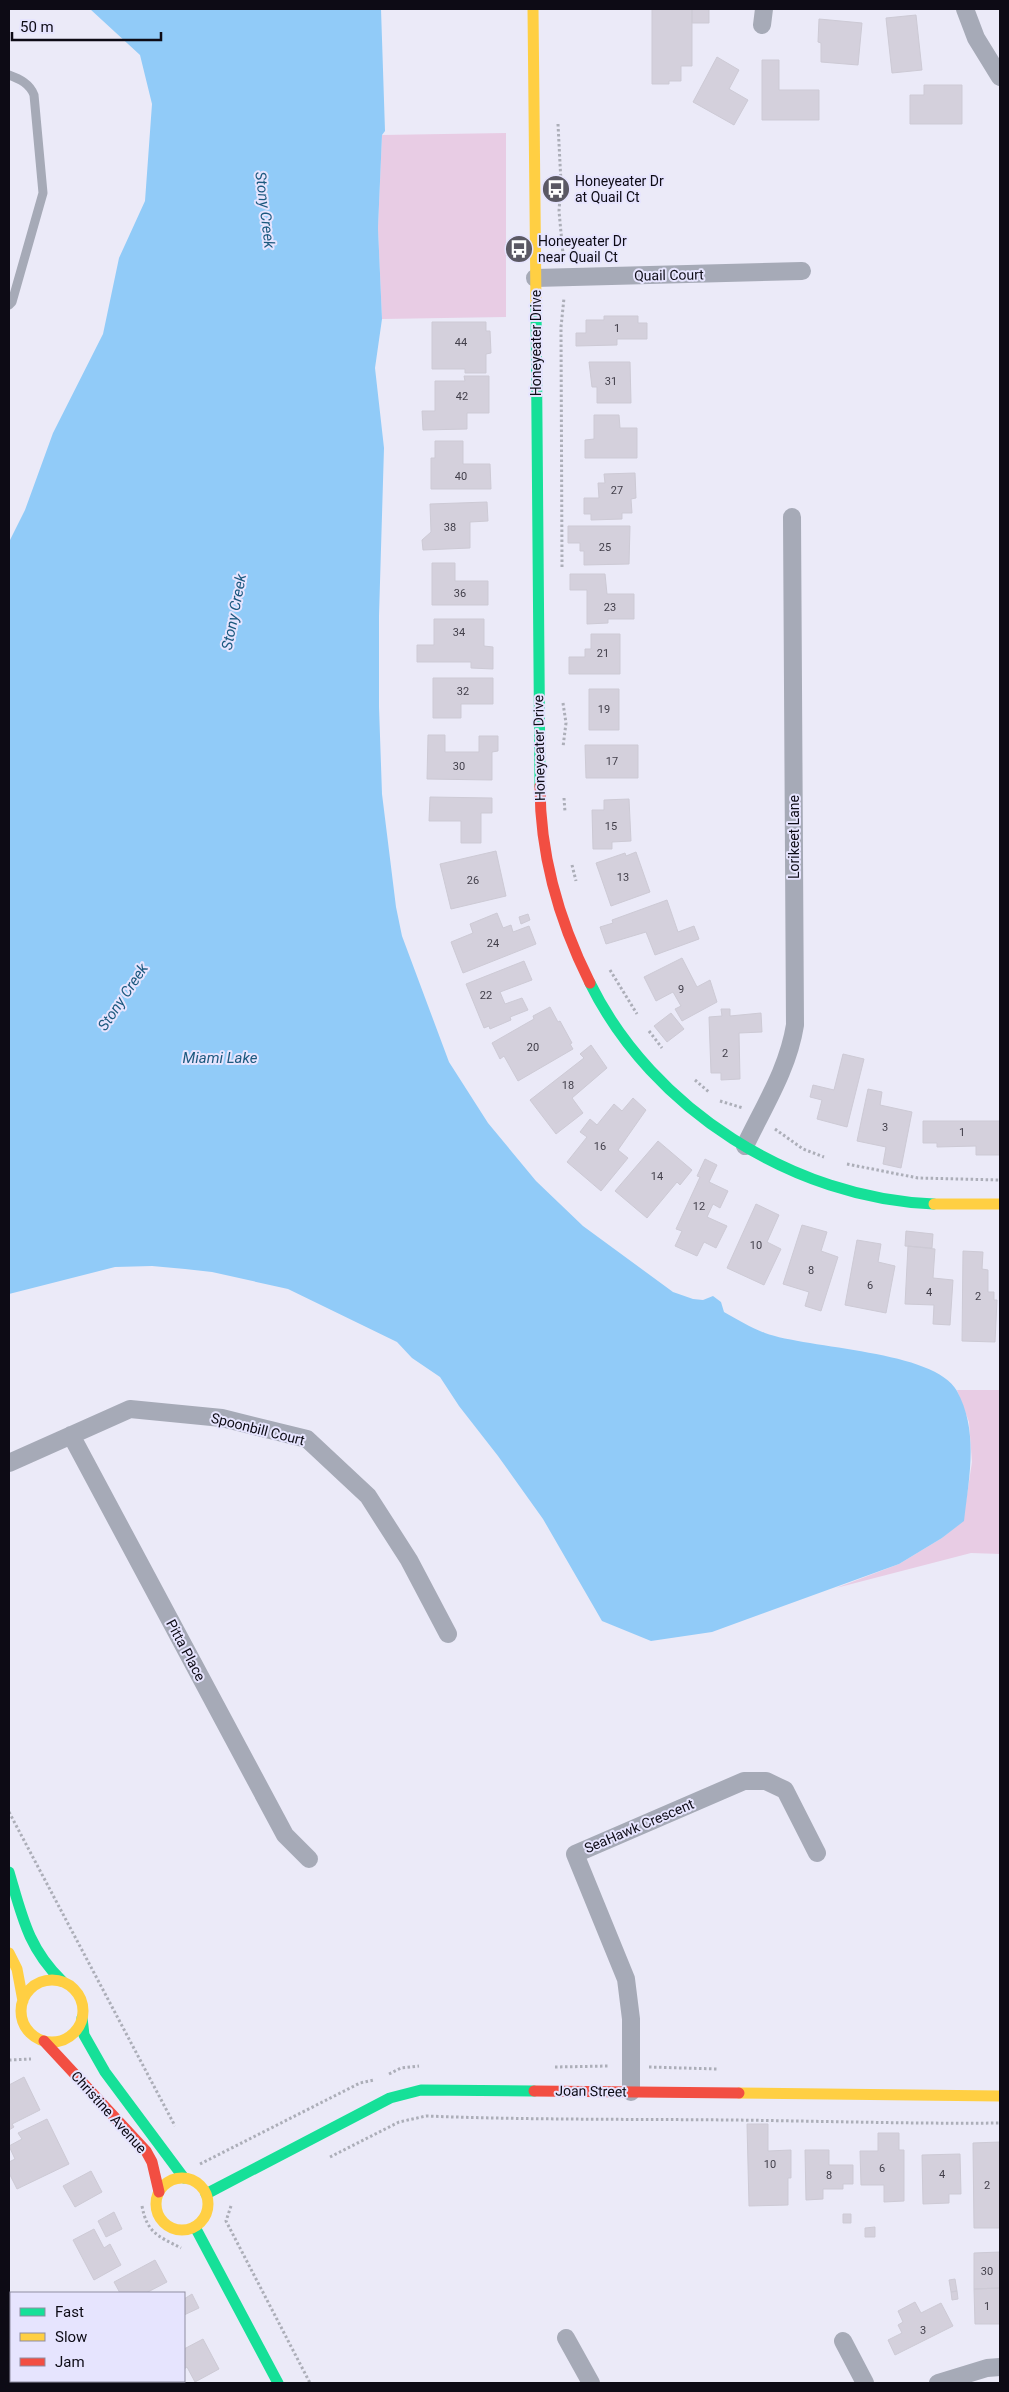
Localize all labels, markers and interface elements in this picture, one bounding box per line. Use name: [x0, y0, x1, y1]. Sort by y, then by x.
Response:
scale bar: [12, 10, 161, 42]
text: 50 m: [20, 18, 54, 36]
water label: Stony Creek: [251, 171, 279, 250]
place label: Honeyeater Dr at Quail Ct: [575, 173, 664, 205]
bus stop icon: Honeyeater Dr at Quail Ct: [541, 174, 571, 204]
place label: Honeyeater Dr near Quail Ct: [538, 233, 627, 265]
bus stop icon: Honeyeater Dr near Quail Ct: [504, 234, 534, 264]
street label: Quail Court: [634, 266, 704, 284]
street label: Honeyeater Drive: [528, 290, 544, 396]
house number: 1: [614, 322, 620, 335]
house number: 44: [455, 336, 467, 349]
house number: 31: [605, 375, 617, 388]
house number: 42: [456, 390, 468, 403]
house number: 40: [455, 470, 467, 483]
house number: 27: [611, 484, 623, 497]
house number: 38: [444, 521, 456, 534]
house number: 25: [599, 541, 611, 554]
water label: Stony Creek: [218, 572, 250, 652]
house number: 36: [454, 587, 466, 600]
house number: 23: [604, 601, 616, 614]
house number: 34: [453, 626, 465, 639]
house number: 21: [597, 647, 609, 660]
house number: 32: [457, 685, 469, 698]
street label: Honeyeater Drive: [530, 695, 548, 801]
house number: 19: [598, 703, 610, 716]
house number: 17: [606, 755, 618, 768]
house number: 30: [453, 760, 465, 773]
street label: Lorikeet Lane: [786, 795, 802, 879]
house number: 15: [605, 820, 617, 833]
house number: 13: [617, 871, 629, 884]
house number: 26: [467, 874, 479, 887]
house number: 24: [487, 937, 499, 950]
water label: Stony Creek: [94, 959, 152, 1034]
house number: 9: [678, 983, 684, 996]
house number: 22: [480, 989, 492, 1002]
house number: 20: [527, 1041, 539, 1054]
house number: 2: [722, 1047, 728, 1060]
water label: Miami Lake: [183, 1049, 258, 1067]
house number: 18: [562, 1079, 574, 1092]
house number: 3: [882, 1121, 888, 1134]
house number: 1: [959, 1126, 965, 1139]
house number: 16: [594, 1140, 606, 1153]
house number: 14: [651, 1170, 663, 1183]
house number: 12: [693, 1200, 705, 1213]
house number: 10: [750, 1239, 762, 1252]
house number: 8: [808, 1264, 814, 1277]
house number: 6: [867, 1279, 873, 1292]
house number: 4: [926, 1286, 932, 1299]
house number: 2: [975, 1290, 981, 1303]
street label: Spoonbill Court: [210, 1410, 307, 1448]
street label: Pitta Place: [163, 1617, 209, 1683]
street label: SeaHawk Crescent: [582, 1796, 697, 1856]
street label: Christine Avenue: [68, 2068, 150, 2156]
street label: Joan Street: [555, 2082, 627, 2100]
house number: 10: [764, 2158, 776, 2171]
house number: 6: [879, 2162, 885, 2175]
house number: 4: [939, 2168, 945, 2181]
house number: 8: [826, 2169, 832, 2182]
house number: 2: [984, 2179, 990, 2192]
house number: 30: [981, 2265, 993, 2278]
legend: [10, 2292, 185, 2382]
house number: 1: [984, 2300, 990, 2313]
text: Fast: [55, 2303, 84, 2321]
house number: 3: [920, 2324, 926, 2337]
text: Slow: [55, 2328, 87, 2346]
text: Jam: [55, 2353, 85, 2371]

